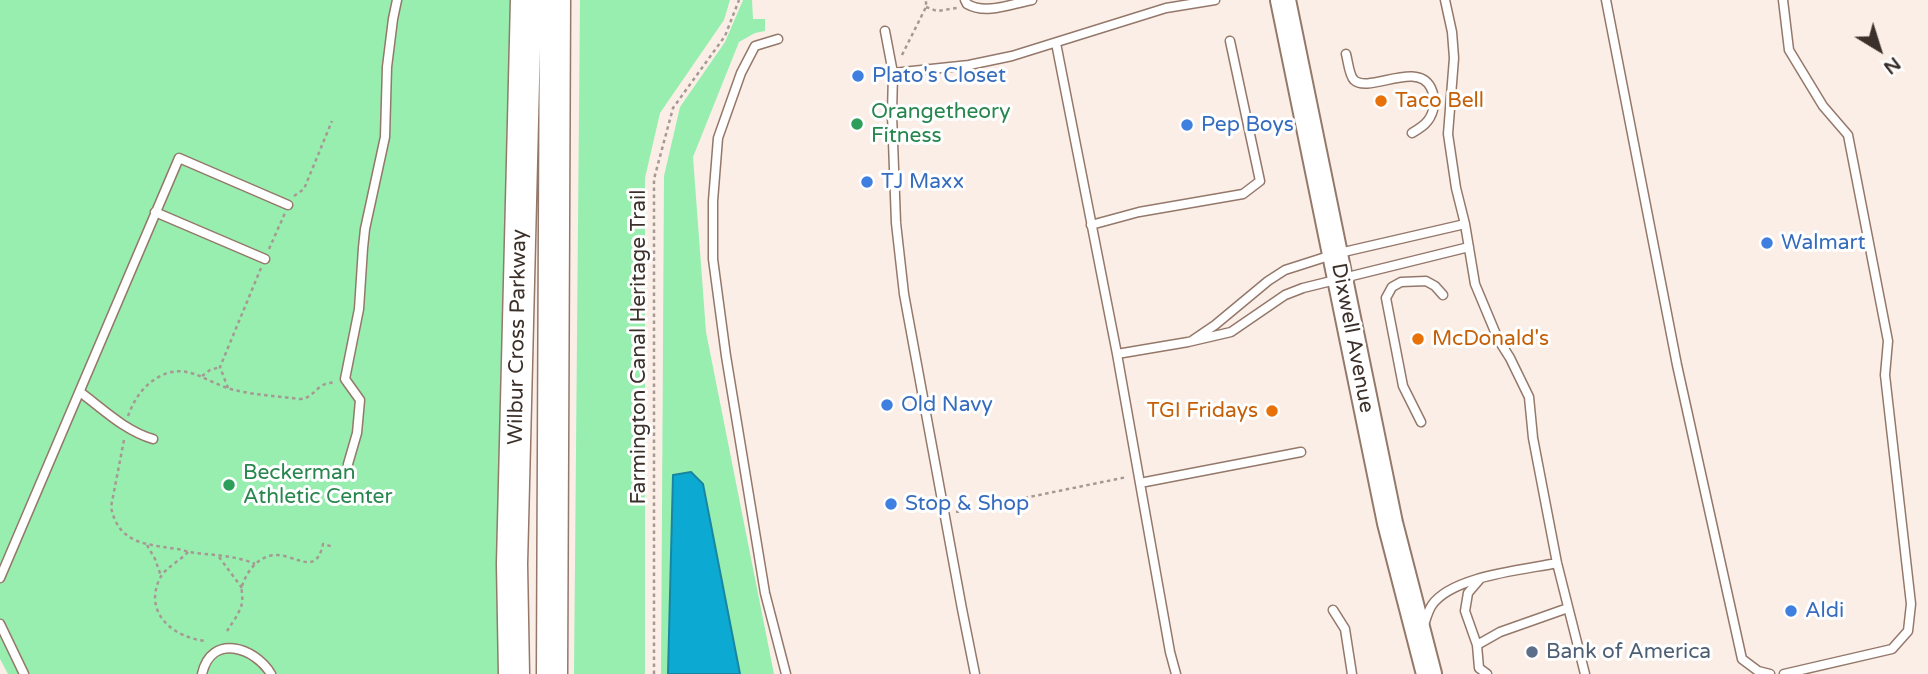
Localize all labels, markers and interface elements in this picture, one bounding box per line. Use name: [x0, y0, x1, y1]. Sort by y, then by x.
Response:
north arrow: [1844, 14, 1914, 84]
text: N: [1879, 52, 1905, 79]
place label: Plato's Closet: [872, 63, 1006, 89]
marker: Plato's Closet: [850, 68, 866, 84]
place label: Taco Bell: [1395, 88, 1484, 114]
marker: Taco Bell: [1373, 93, 1389, 109]
place label: Orangetheory Fitness: [871, 99, 1010, 149]
place label: Pep Boys: [1201, 112, 1294, 138]
marker: Orangetheory Fitness: [849, 116, 865, 132]
marker: Pep Boys: [1179, 117, 1195, 133]
place label: TJ Maxx: [881, 169, 964, 195]
marker: TJ Maxx: [859, 174, 875, 190]
street label: Farmington Canal Heritage Trail: [626, 189, 652, 505]
street label: Wilbur Cross Parkway: [504, 229, 532, 445]
place label: Walmart: [1781, 230, 1866, 256]
marker: Walmart: [1759, 235, 1775, 251]
street label: Dixwell Avenue: [1325, 261, 1379, 415]
place label: McDonald's: [1432, 326, 1549, 352]
marker: McDonald's: [1410, 331, 1426, 347]
place label: Old Navy: [901, 392, 993, 418]
marker: Old Navy: [879, 397, 895, 413]
place label: TGI Fridays: [1147, 398, 1258, 424]
marker: TGI Fridays: [1264, 403, 1280, 419]
place label: Beckerman Athletic Center: [243, 460, 392, 510]
marker: Beckerman Athletic Center: [221, 477, 237, 493]
place label: Stop & Shop: [905, 491, 1029, 517]
marker: Stop & Shop: [883, 496, 899, 512]
place label: Aldi: [1805, 598, 1844, 624]
marker: Aldi: [1783, 603, 1799, 619]
place label: Bank of America: [1546, 639, 1711, 665]
marker: Bank of America: [1524, 644, 1540, 660]

